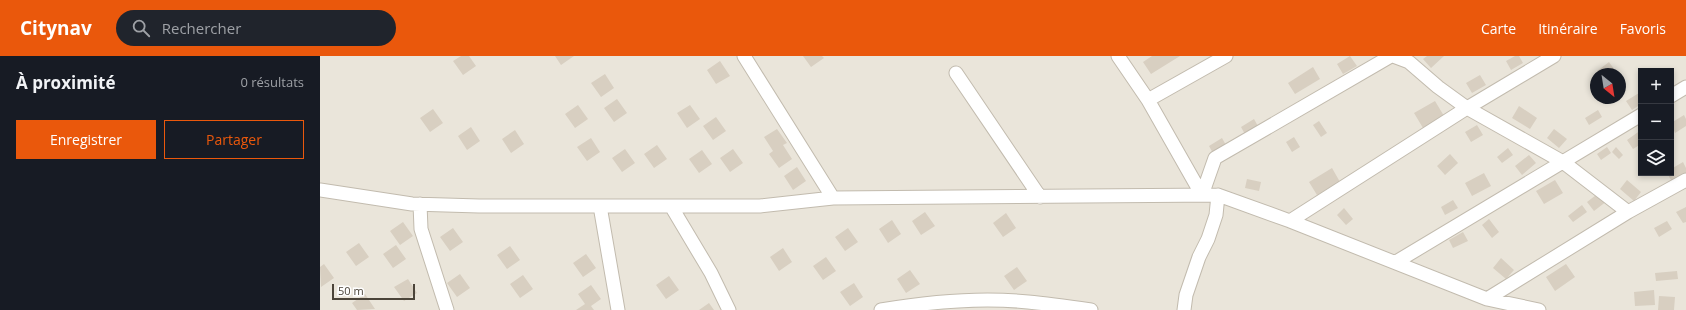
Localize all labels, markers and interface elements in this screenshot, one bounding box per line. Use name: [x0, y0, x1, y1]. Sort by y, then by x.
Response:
search box: [116, 10, 396, 46]
text: Citynav: [20, 15, 92, 41]
icon: search: [130, 17, 152, 39]
text: Rechercher: [162, 18, 241, 38]
text: Carte: [1481, 19, 1516, 38]
text: Itinéraire: [1538, 19, 1598, 38]
text: Favoris: [1620, 19, 1666, 38]
north arrow: [1590, 68, 1626, 104]
map controls: [1638, 68, 1674, 176]
button: +: [1638, 68, 1674, 104]
text: À proximité: [16, 71, 115, 94]
text: 0 résultats: [240, 73, 304, 91]
button: −: [1638, 104, 1674, 140]
button: Enregistrer: [16, 120, 156, 159]
button: Partager: [164, 120, 304, 159]
button: layers: [1638, 140, 1674, 176]
scale bar: [332, 282, 415, 301]
text: 50 m: [338, 283, 364, 298]

